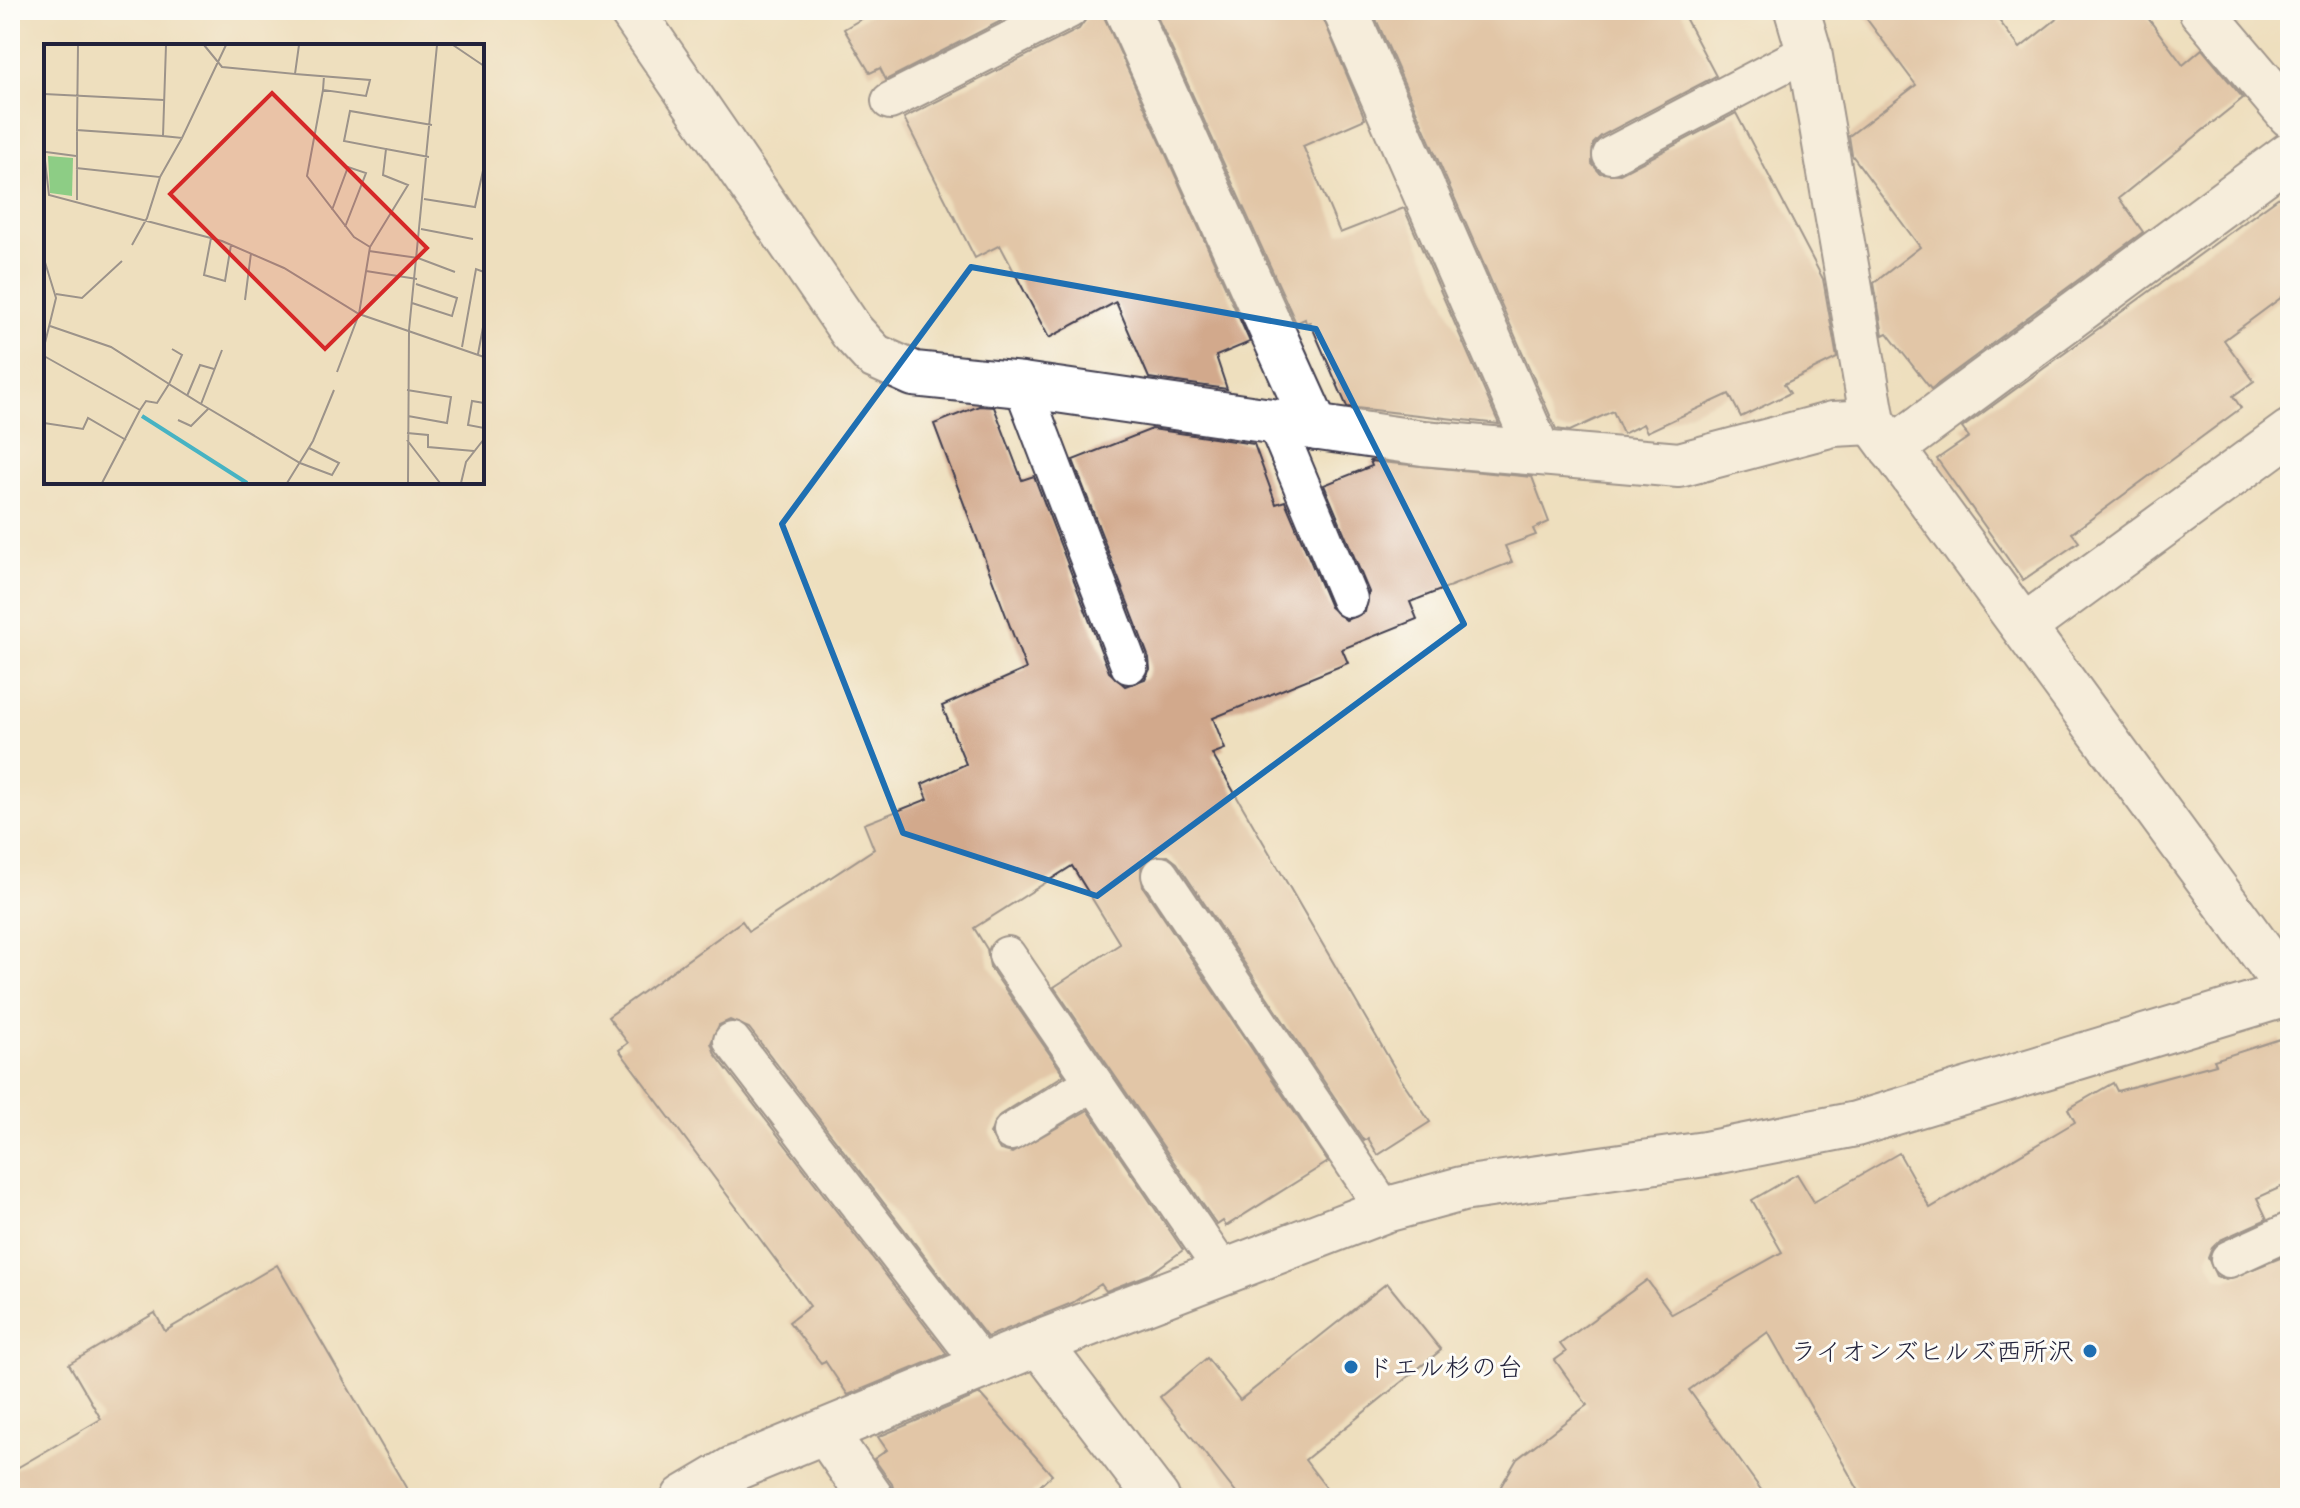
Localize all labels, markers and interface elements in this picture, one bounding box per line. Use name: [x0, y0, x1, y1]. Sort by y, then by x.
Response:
inset map: [44, 44, 484, 484]
place label: ライオンズヒルズ西所沢: [1791, 1334, 2074, 1370]
marker: ライオンズヒルズ西所沢: [2081, 1342, 2099, 1360]
place label: ドエル杉の台: [1367, 1350, 1523, 1386]
marker: ドエル杉の台: [1342, 1358, 1360, 1376]

